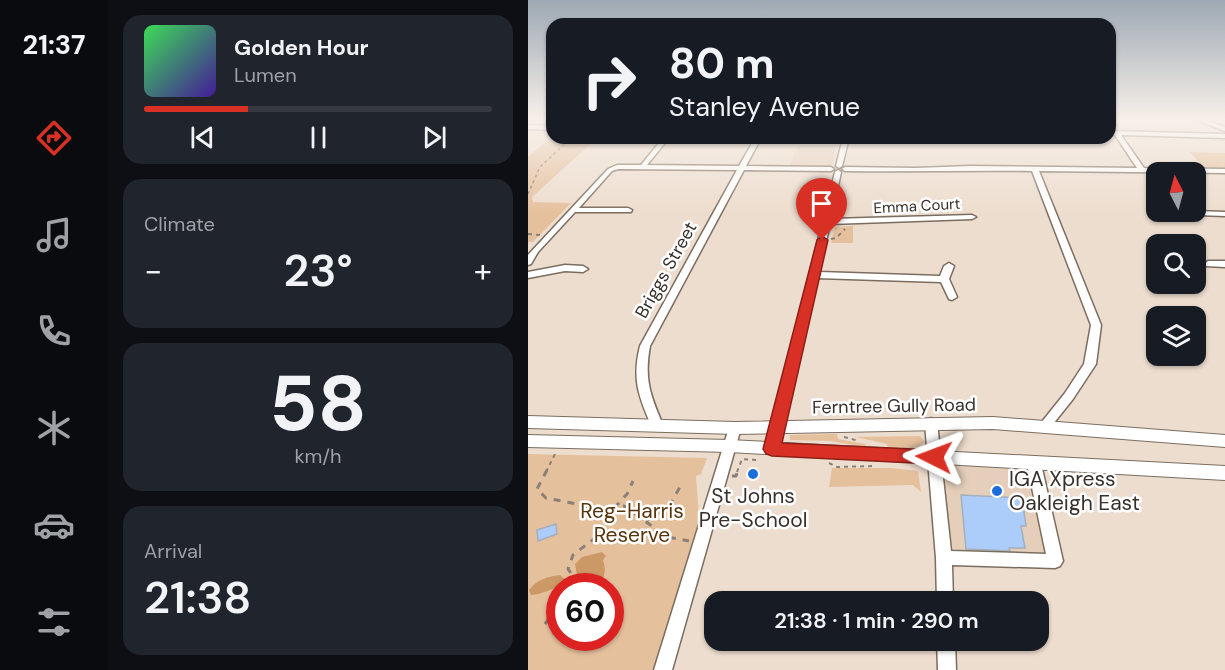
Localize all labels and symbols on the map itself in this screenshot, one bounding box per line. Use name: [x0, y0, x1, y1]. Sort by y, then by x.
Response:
north arrow: [1146, 162, 1206, 222]
pin: [796, 178, 847, 240]
street label: Emma Court: [873, 194, 961, 218]
street label: Briggs Street: [630, 217, 702, 323]
street label: Ferntree Gully Road: [812, 393, 976, 419]
position arrow: [902, 425, 966, 489]
place label: IGA Xpress Oakleigh East: [1009, 465, 1140, 517]
marker: St Johns Pre-School: [746, 467, 760, 481]
place label: St Johns Pre-School: [699, 482, 807, 534]
marker: IGA Xpress Oakleigh East: [990, 484, 1004, 498]
park label: Reg-Harris Reserve: [580, 497, 684, 549]
speed limit sign: 60: [546, 573, 624, 651]

